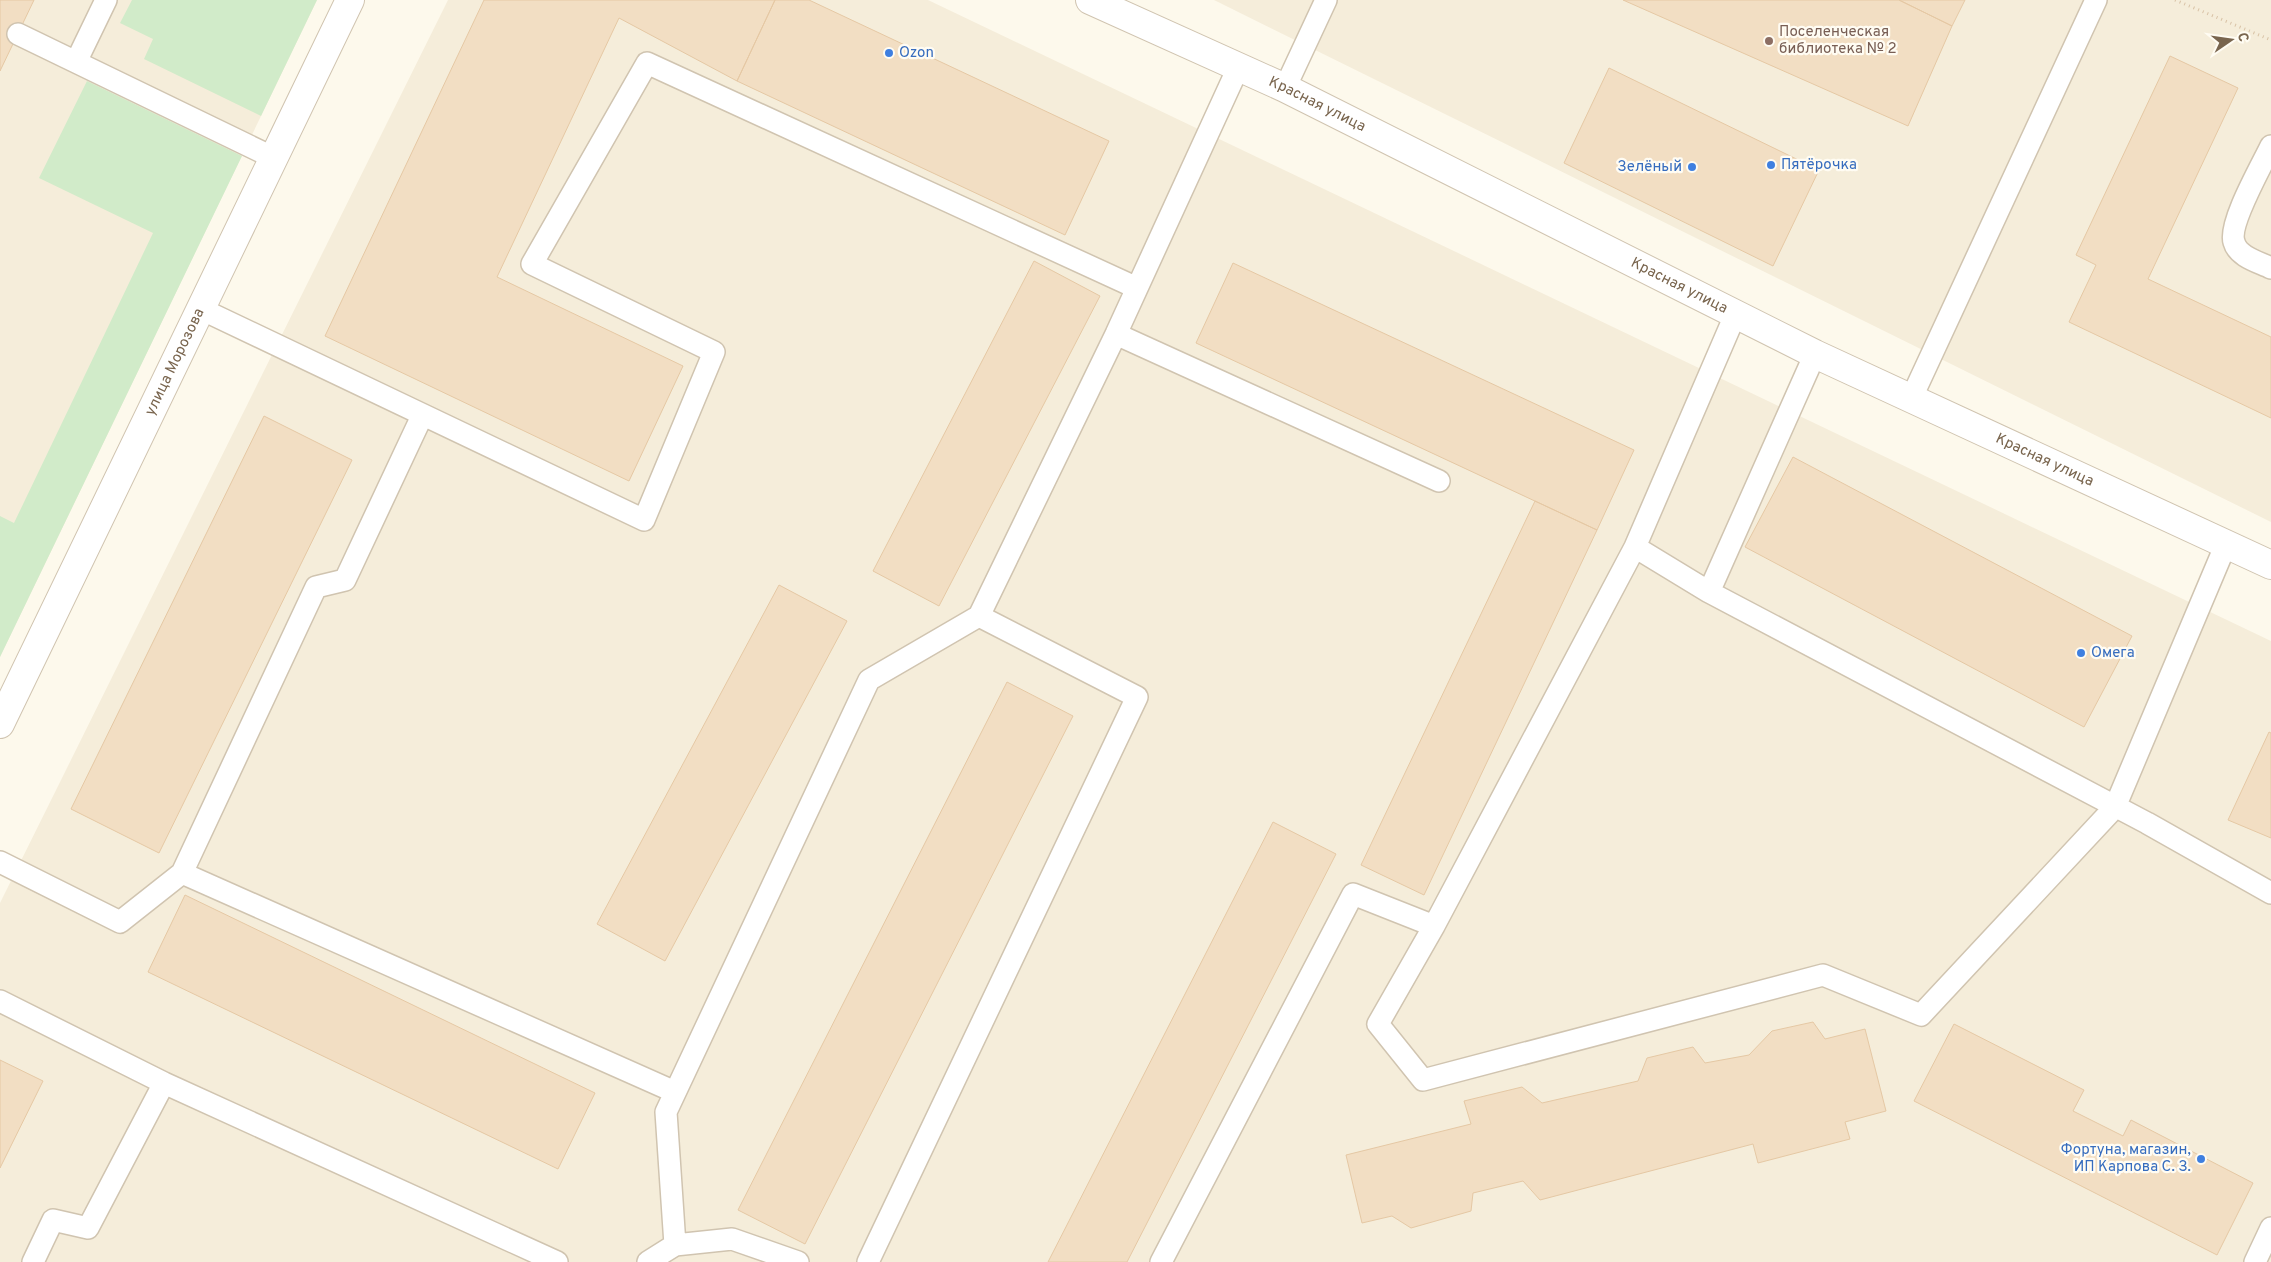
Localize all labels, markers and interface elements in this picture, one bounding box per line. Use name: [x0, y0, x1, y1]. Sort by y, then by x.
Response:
north arrow: [2206, 15, 2256, 65]
place label: Поселенческая библиотека № 2: [1779, 23, 1897, 59]
text: С: [2233, 31, 2252, 44]
marker: Поселенческая библиотека № 2: [1763, 35, 1775, 47]
place label: Ozon: [899, 44, 934, 63]
marker: Ozon: [883, 47, 895, 59]
street label: Красная улица: [1266, 72, 1369, 136]
place label: Пятёрочка: [1781, 156, 1857, 175]
place label: Зелёный: [1617, 158, 1682, 177]
marker: Пятёрочка: [1765, 159, 1777, 171]
marker: Зелёный: [1686, 161, 1698, 173]
street label: Красная улица: [1628, 254, 1731, 318]
street label: улица Морозова: [141, 305, 209, 419]
street label: Красная улица: [1993, 429, 2097, 491]
place label: Омега: [2091, 644, 2135, 663]
marker: Омега: [2075, 647, 2087, 659]
place label: Фортуна, магазин, ИП Карпова С. З.: [2061, 1141, 2191, 1177]
marker: Фортуна, магазин, ИП Карпова С. З.: [2195, 1153, 2207, 1165]

